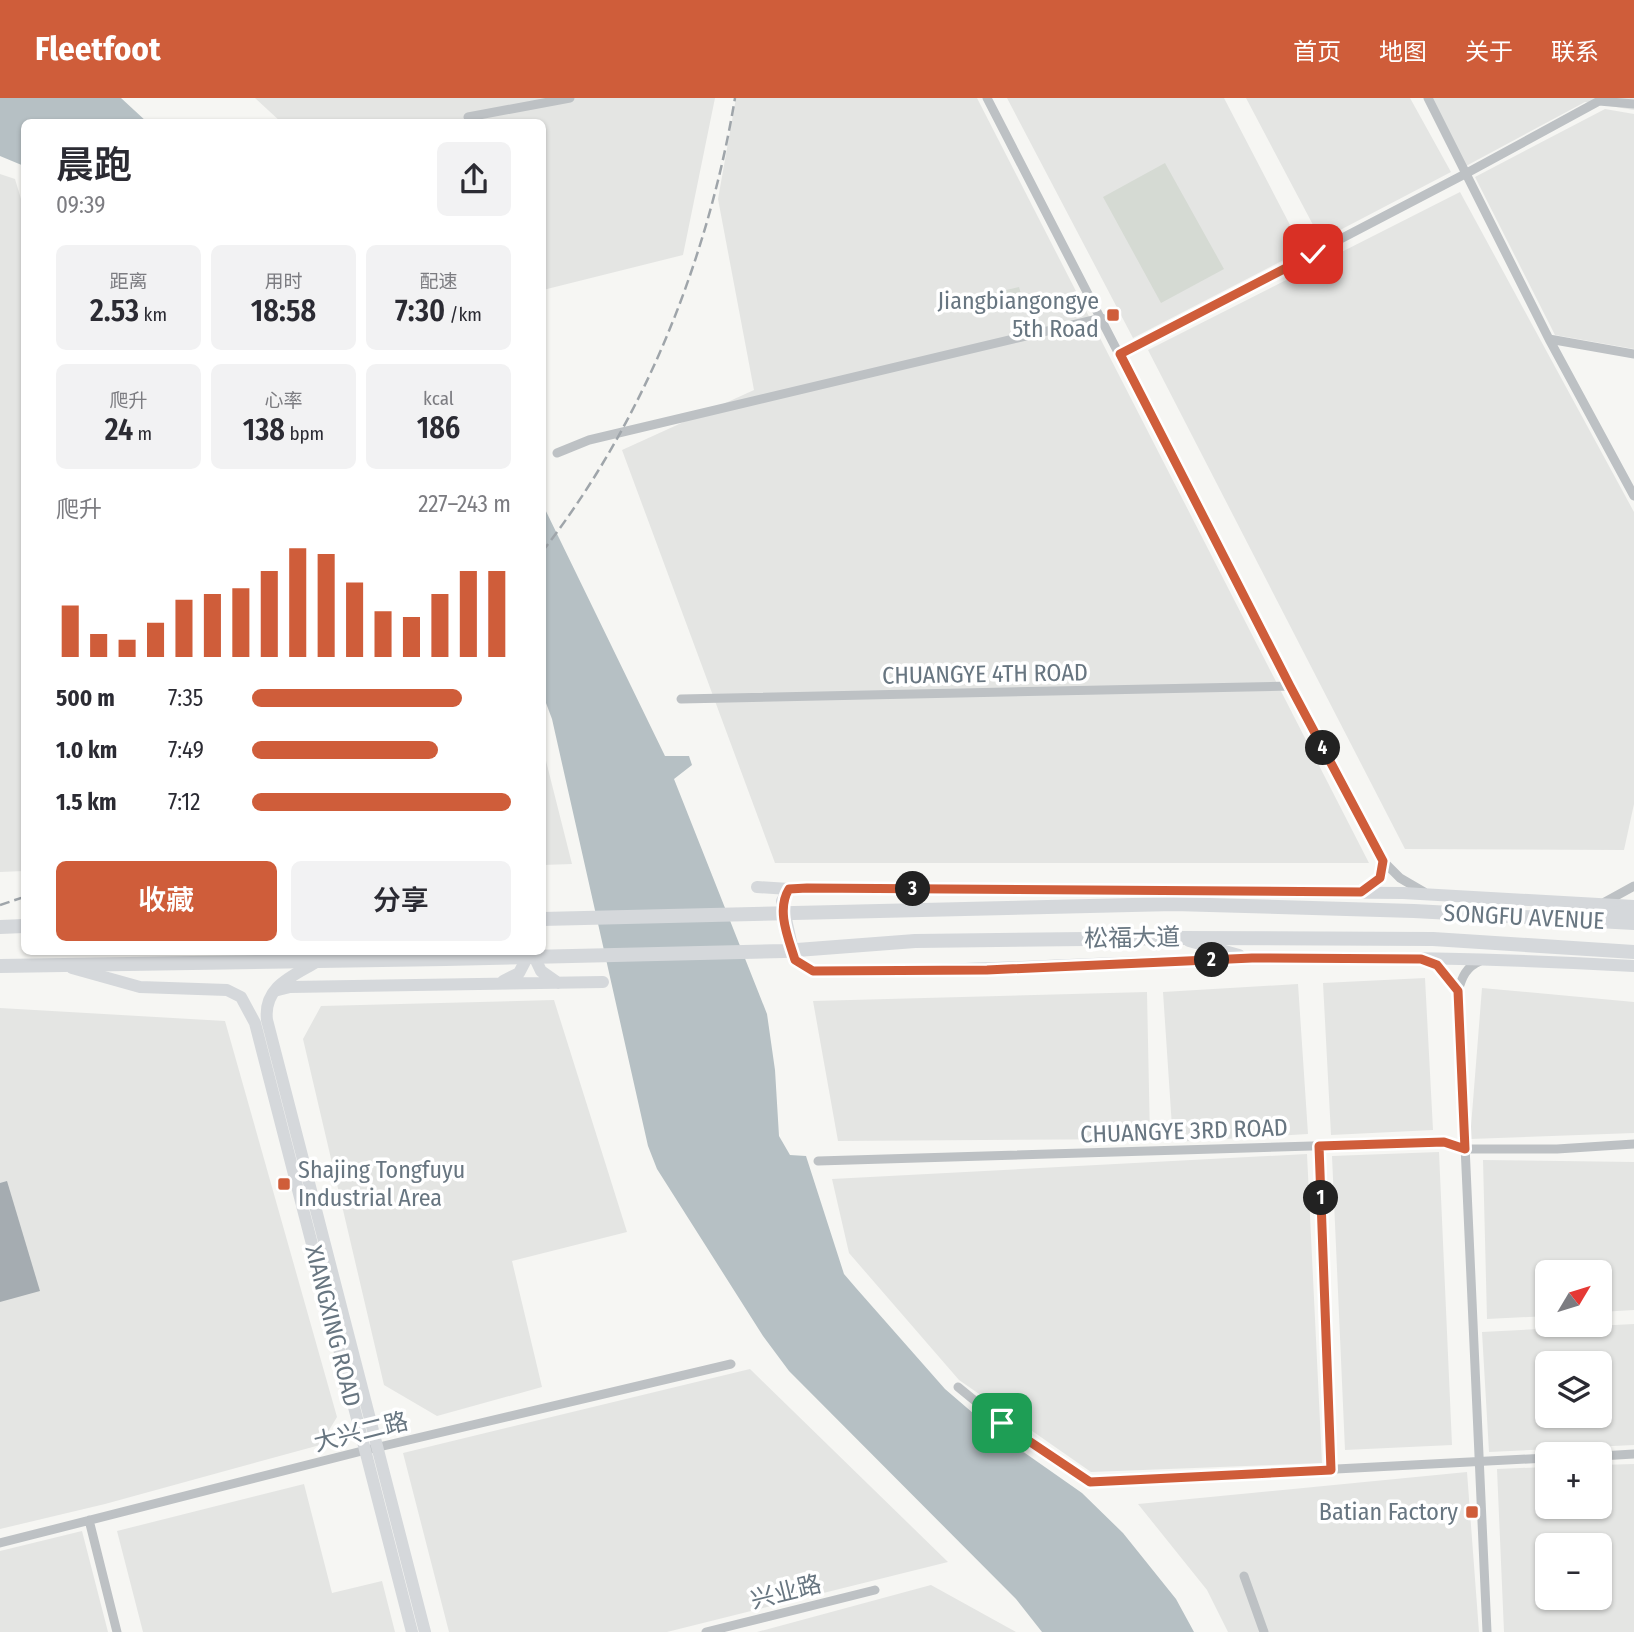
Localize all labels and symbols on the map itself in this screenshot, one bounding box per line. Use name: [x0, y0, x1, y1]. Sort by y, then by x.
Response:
pin: [1283, 224, 1343, 284]
place label: Jiangbiangongye 5th Road: [938, 287, 1099, 343]
marker: Jiangbiangongye 5th Road: [1105, 307, 1121, 323]
street label: CHUANGYE 4TH ROAD: [882, 658, 1088, 690]
pin: 4: [1306, 730, 1340, 766]
pin: 3: [895, 872, 930, 906]
street label: SONGFU AVENUE: [1443, 899, 1605, 935]
street label: 松福大道: [1084, 923, 1180, 953]
pin: 2: [1194, 942, 1230, 978]
street label: CHUANGYE 3RD ROAD: [1080, 1113, 1288, 1149]
place label: Shajing Tongfuyu Industrial Area: [298, 1156, 465, 1212]
marker: Shajing Tongfuyu Industrial Area: [276, 1176, 292, 1192]
pin: 1: [1304, 1180, 1338, 1216]
street label: XIANGXING ROAD: [299, 1243, 367, 1409]
north arrow: [1535, 1260, 1612, 1337]
pin: [972, 1393, 1032, 1453]
street label: 大兴二路: [311, 1407, 411, 1457]
place label: Batian Factory: [1319, 1498, 1458, 1526]
marker: Batian Factory: [1464, 1504, 1480, 1520]
street label: 兴业路: [748, 1570, 824, 1614]

